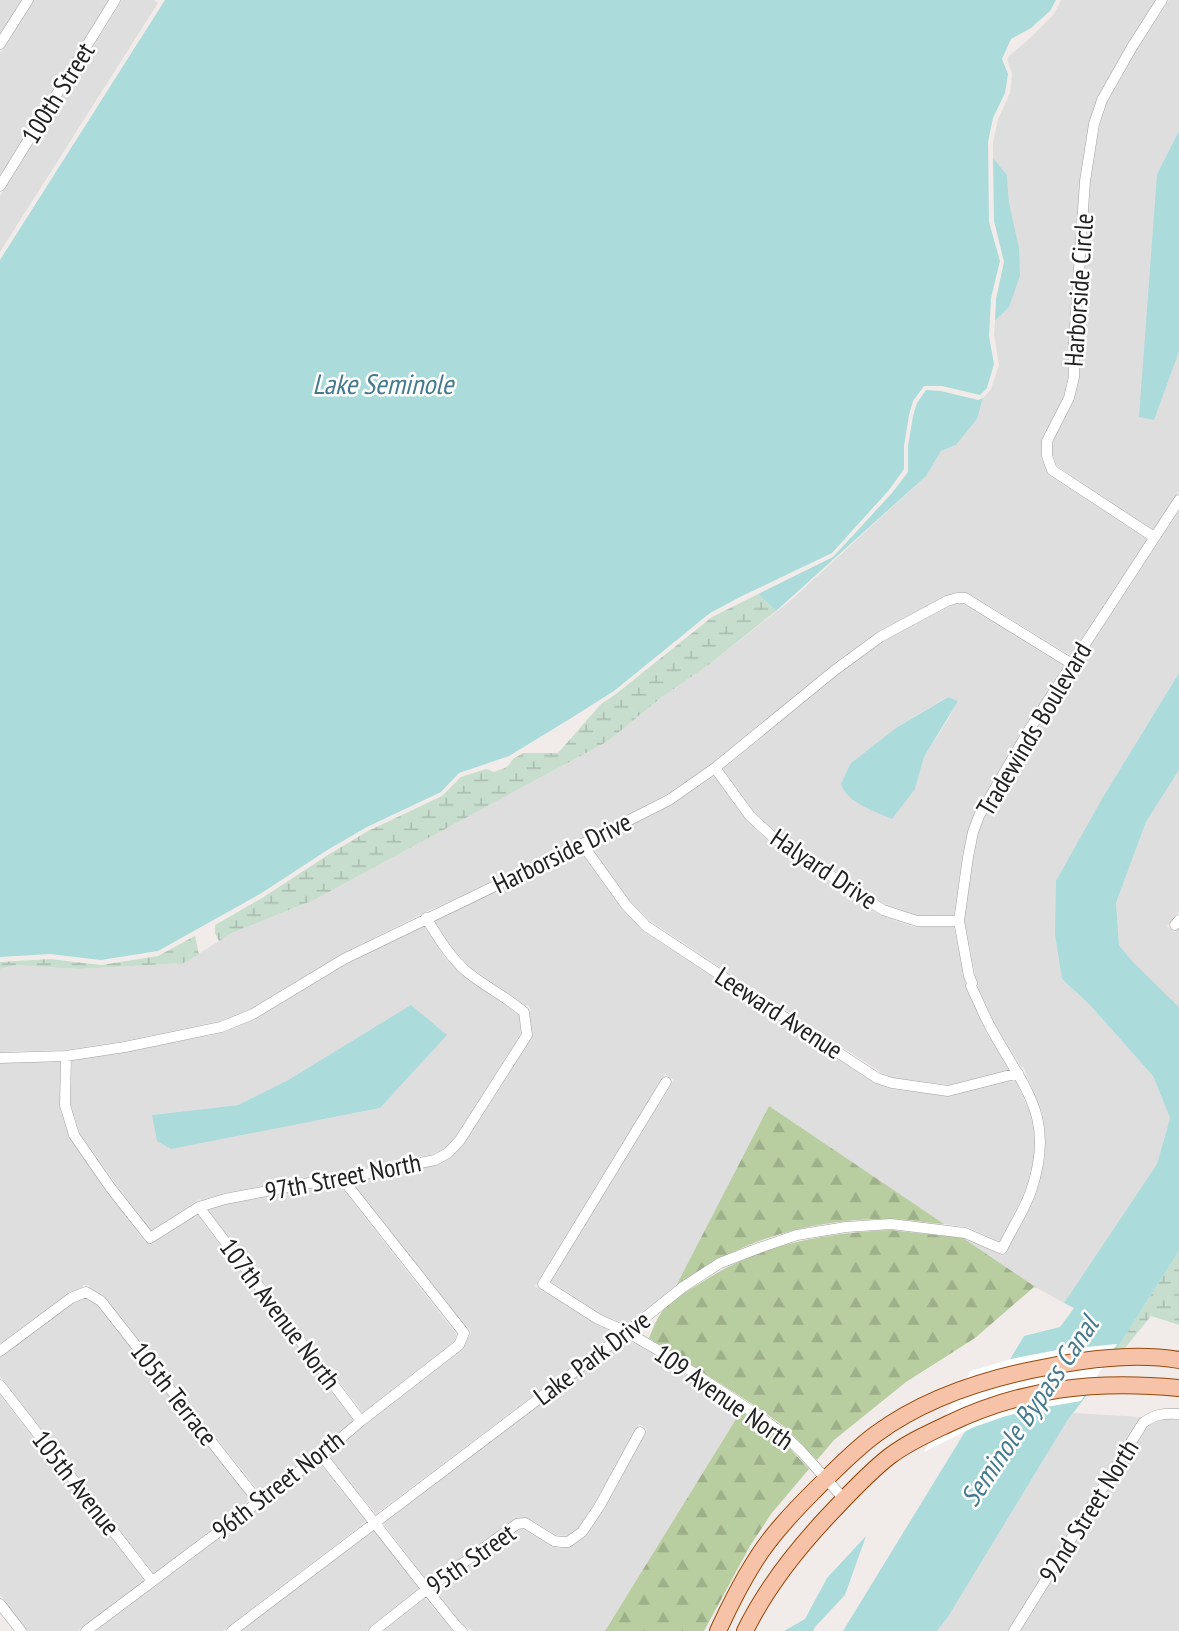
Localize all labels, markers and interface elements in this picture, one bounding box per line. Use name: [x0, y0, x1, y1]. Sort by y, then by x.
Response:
street label: 100th Street: [14, 36, 102, 149]
street label: Harborside Circle: [1057, 212, 1100, 368]
water label: Lake Seminole: [313, 365, 456, 402]
street label: Tradewinds Boulevard: [969, 636, 1098, 822]
street label: Harborside Drive: [487, 805, 637, 900]
street label: Halyard Drive: [765, 821, 884, 916]
street label: Leeward Avenue: [709, 959, 849, 1066]
street label: 97th Street North: [262, 1145, 424, 1208]
street label: 107th Avenue North: [213, 1231, 348, 1396]
street label: Lake Park Drive: [527, 1303, 657, 1412]
water label: Seminole Bypass Canal: [951, 1306, 1107, 1513]
street label: 105th Terrace: [124, 1335, 225, 1452]
street label: 109 Avenue North: [648, 1336, 800, 1457]
street label: 96th Street North: [205, 1423, 350, 1546]
street label: 105th Avenue: [25, 1424, 128, 1542]
street label: 92nd Street North: [1032, 1433, 1146, 1588]
street label: 95th Street: [420, 1516, 522, 1601]

